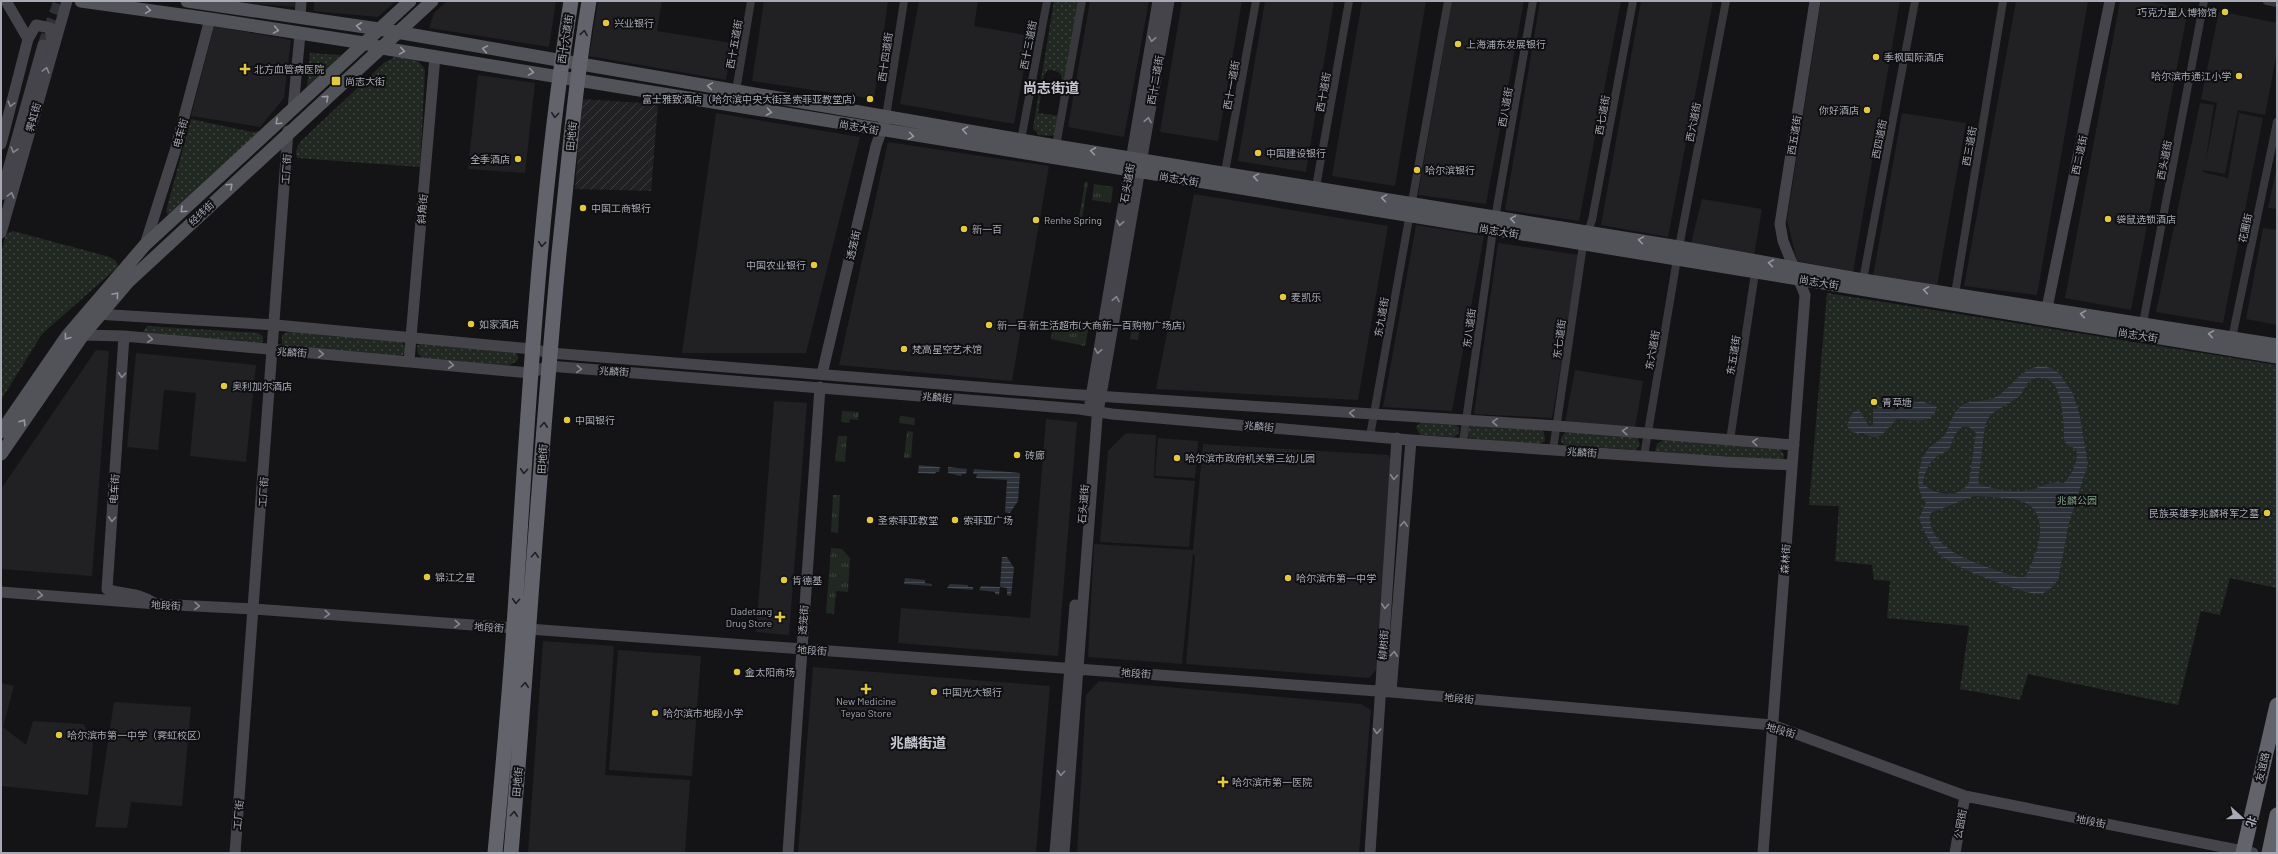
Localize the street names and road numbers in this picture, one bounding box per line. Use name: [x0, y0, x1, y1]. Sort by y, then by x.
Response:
street label: 西十六道街: [555, 13, 575, 65]
street label: 西十五道街: [724, 18, 744, 70]
street label: 西十三道街: [1017, 19, 1039, 71]
street label: 西十四道街: [876, 31, 894, 83]
street label: 西十二道街: [1145, 54, 1165, 106]
street label: 西十一道街: [1221, 59, 1241, 111]
street label: 西十道街: [1314, 71, 1332, 113]
street label: 西八道街: [1496, 86, 1514, 128]
street label: 西七道街: [1593, 94, 1611, 136]
street label: 霁虹街: [23, 101, 43, 133]
street label: 西六道街: [1683, 101, 1703, 143]
street label: 西五道街: [1785, 114, 1803, 156]
street label: 电车街: [170, 117, 190, 149]
street label: 尚志大街: [838, 118, 880, 136]
street label: 西四道街: [1869, 118, 1889, 160]
street label: 田地街: [563, 120, 579, 152]
street label: 西三道街: [1960, 125, 1978, 167]
street label: 西二道街: [2069, 134, 2089, 176]
street label: 西头道街: [2154, 139, 2174, 181]
street label: 工厂街: [279, 154, 293, 184]
street label: 石头道街: [1118, 162, 1136, 204]
street label: 尚志大街: [1158, 170, 1200, 188]
street label: 斜角街: [415, 194, 429, 224]
street label: 经纬街: [186, 198, 216, 228]
street label: 花圃街: [2236, 212, 2254, 244]
street label: 尚志大街: [1478, 222, 1520, 240]
street label: 透笼街: [844, 229, 862, 261]
street label: 尚志大街: [1798, 273, 1840, 291]
street label: 东九道街: [1372, 296, 1390, 338]
street label: 东八道街: [1460, 307, 1478, 349]
street label: 东七道街: [1550, 318, 1568, 360]
street label: 尚志大街: [2117, 326, 2159, 344]
street label: 东六道街: [1643, 329, 1661, 371]
street label: 东五道街: [1724, 334, 1742, 376]
street label: 兆麟街: [277, 345, 307, 359]
street label: 兆麟街: [599, 364, 629, 378]
street label: 兆麟街: [922, 390, 952, 404]
street label: 兆麟街: [1244, 419, 1274, 433]
street label: 田地街: [535, 444, 549, 474]
street label: 兆麟街: [1567, 445, 1597, 459]
street label: 电车街: [107, 474, 121, 504]
street label: 工厂街: [256, 477, 270, 507]
street label: 石头道街: [1075, 484, 1091, 524]
street label: 森林街: [1778, 544, 1792, 574]
street label: 地段街: [151, 598, 181, 612]
street label: 透笼街: [796, 605, 810, 635]
street label: 地段街: [474, 620, 504, 634]
street label: 柳树街: [1376, 630, 1390, 660]
street label: 地段街: [797, 643, 827, 657]
street label: 地段街: [1121, 666, 1151, 680]
street label: 地段街: [1444, 691, 1474, 705]
street label: 地段街: [1765, 720, 1797, 740]
street label: 友谊路: [2253, 751, 2271, 783]
street label: 田地街: [510, 767, 524, 797]
street label: 工厂街: [231, 800, 245, 830]
street label: 公园街: [1951, 808, 1969, 840]
street label: 地段街: [2075, 812, 2107, 830]

